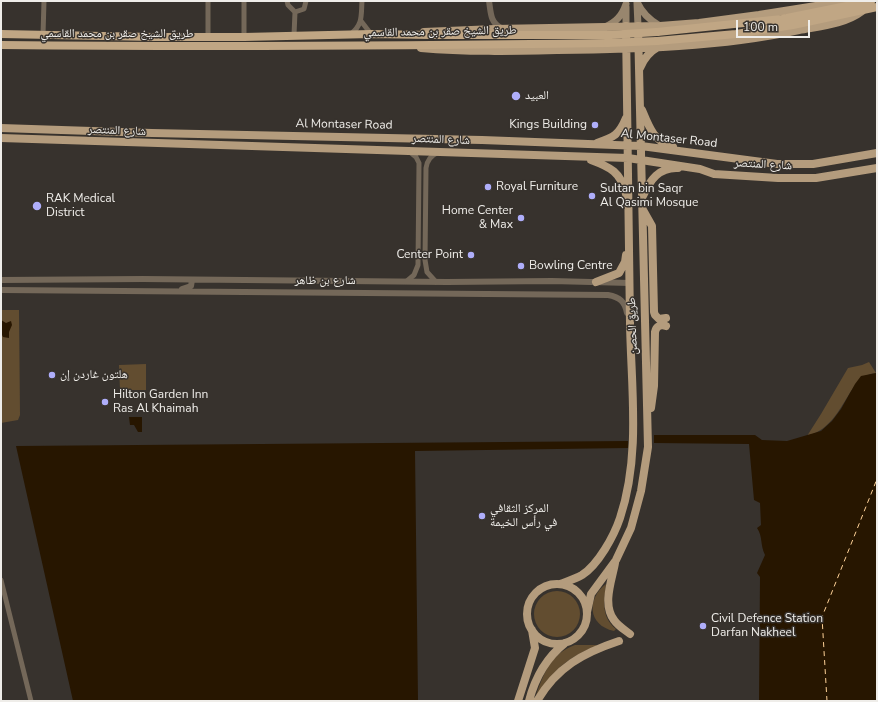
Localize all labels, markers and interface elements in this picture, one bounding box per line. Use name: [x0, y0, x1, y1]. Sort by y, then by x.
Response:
scale bar: [738, 12, 812, 38]
text: 100 m: [743, 19, 778, 35]
street label: طريق الشيخ صقر بن محمد القاسمي: [363, 23, 517, 41]
street label: طريق الشيخ صقر بن محمد القاسمي: [40, 27, 194, 41]
place label: العبيد: [525, 89, 549, 103]
marker: العبيد: [510, 90, 522, 102]
street label: Al Montaser Road: [295, 117, 393, 133]
place label: Kings Building: [509, 118, 587, 132]
marker: Kings Building: [590, 120, 600, 130]
street label: شارع المنتصر: [88, 123, 146, 139]
street label: Al Montaser Road: [620, 127, 718, 151]
street label: شارع المنتصر: [412, 132, 470, 148]
street label: شارع المنتصر: [734, 156, 792, 174]
place label: Royal Furniture: [496, 180, 578, 194]
marker: Royal Furniture: [483, 182, 493, 192]
place label: Sultan bin Saqr Al Qasimi Mosque: [600, 182, 698, 210]
marker: Sultan bin Saqr Al Qasimi Mosque: [587, 191, 597, 201]
place label: RAK Medical District: [46, 192, 115, 220]
marker: RAK Medical District: [31, 200, 43, 212]
place label: Home Center & Max: [442, 204, 513, 232]
marker: Home Center & Max: [516, 213, 526, 223]
place label: Center Point: [396, 248, 463, 262]
marker: Center Point: [466, 250, 476, 260]
place label: Bowling Centre: [529, 259, 613, 273]
marker: Bowling Centre: [516, 261, 526, 271]
street label: شارع بن ظاهر: [294, 274, 356, 288]
street label: طريق الحصن: [625, 297, 641, 355]
place label: هلتون غاردن إن: [60, 368, 128, 382]
marker: هلتون غاردن إن: [47, 370, 57, 380]
place label: Hilton Garden Inn Ras Al Khaimah: [113, 388, 208, 416]
marker: Hilton Garden Inn Ras Al Khaimah: [100, 397, 110, 407]
place label: المركز الثقافي في رأس الخيمة: [490, 502, 557, 530]
marker: المركز الثقافي في رأس الخيمة: [477, 511, 487, 521]
place label: Civil Defence Station Darfan Nakheel: [711, 612, 823, 640]
marker: Civil Defence Station Darfan Nakheel: [698, 621, 708, 631]

